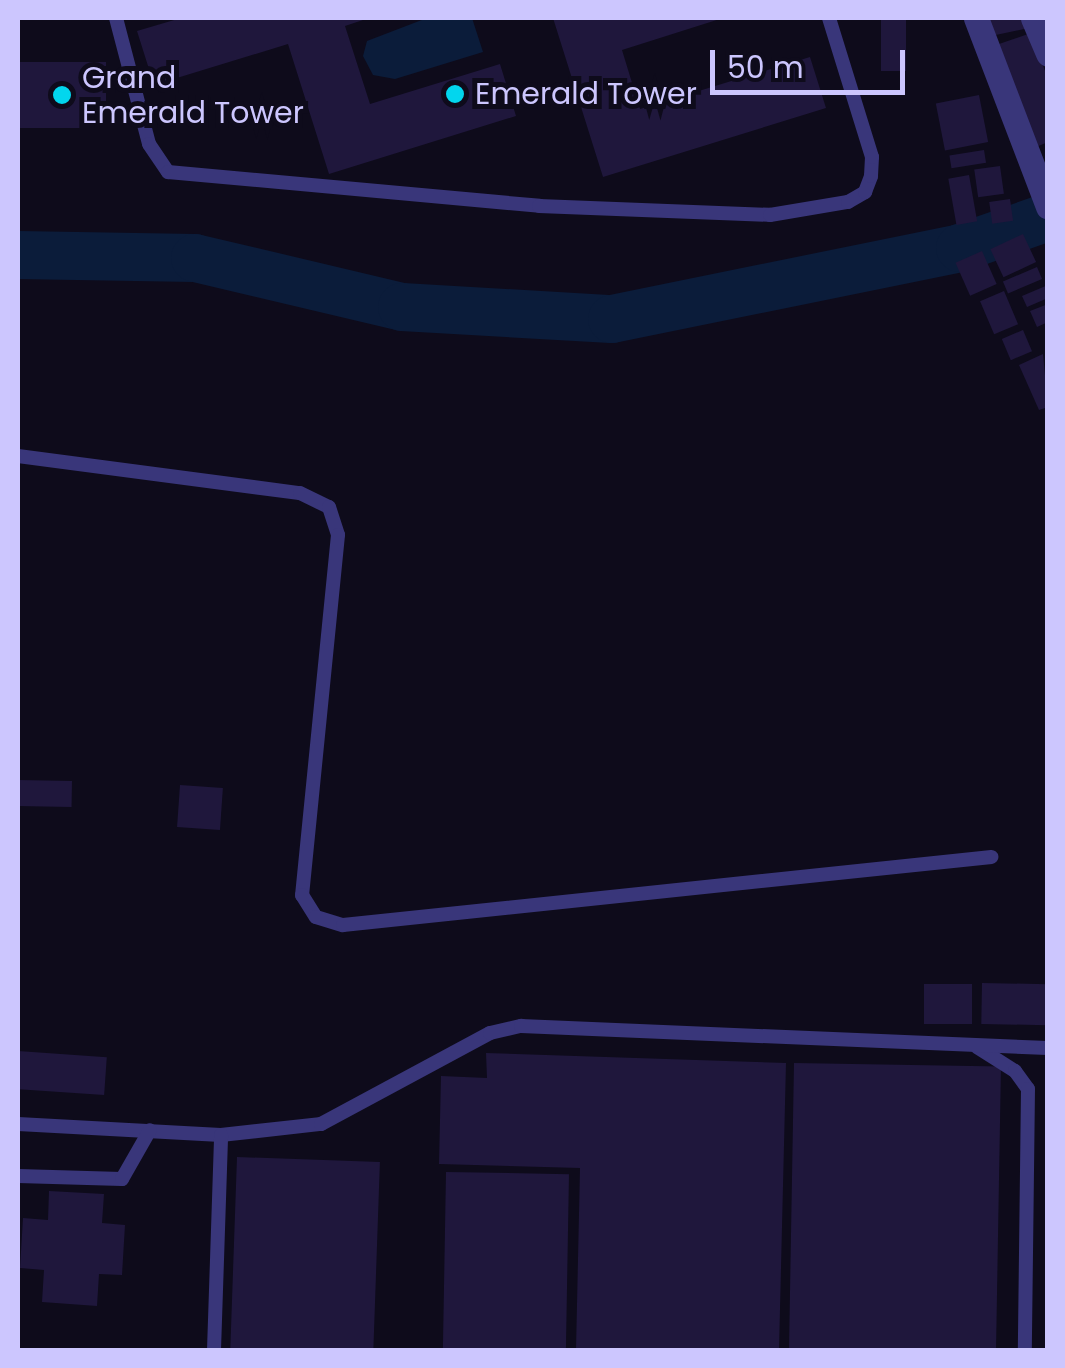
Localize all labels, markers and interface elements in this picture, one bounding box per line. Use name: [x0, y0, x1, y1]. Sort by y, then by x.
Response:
scale bar: [715, 30, 910, 92]
text: 50 m: [727, 46, 804, 89]
place label: Grand Emerald Tower: [82, 60, 304, 130]
place label: Emerald Tower: [475, 76, 697, 112]
marker: Emerald Tower: [444, 83, 466, 105]
marker: Grand Emerald Tower: [51, 84, 73, 106]

